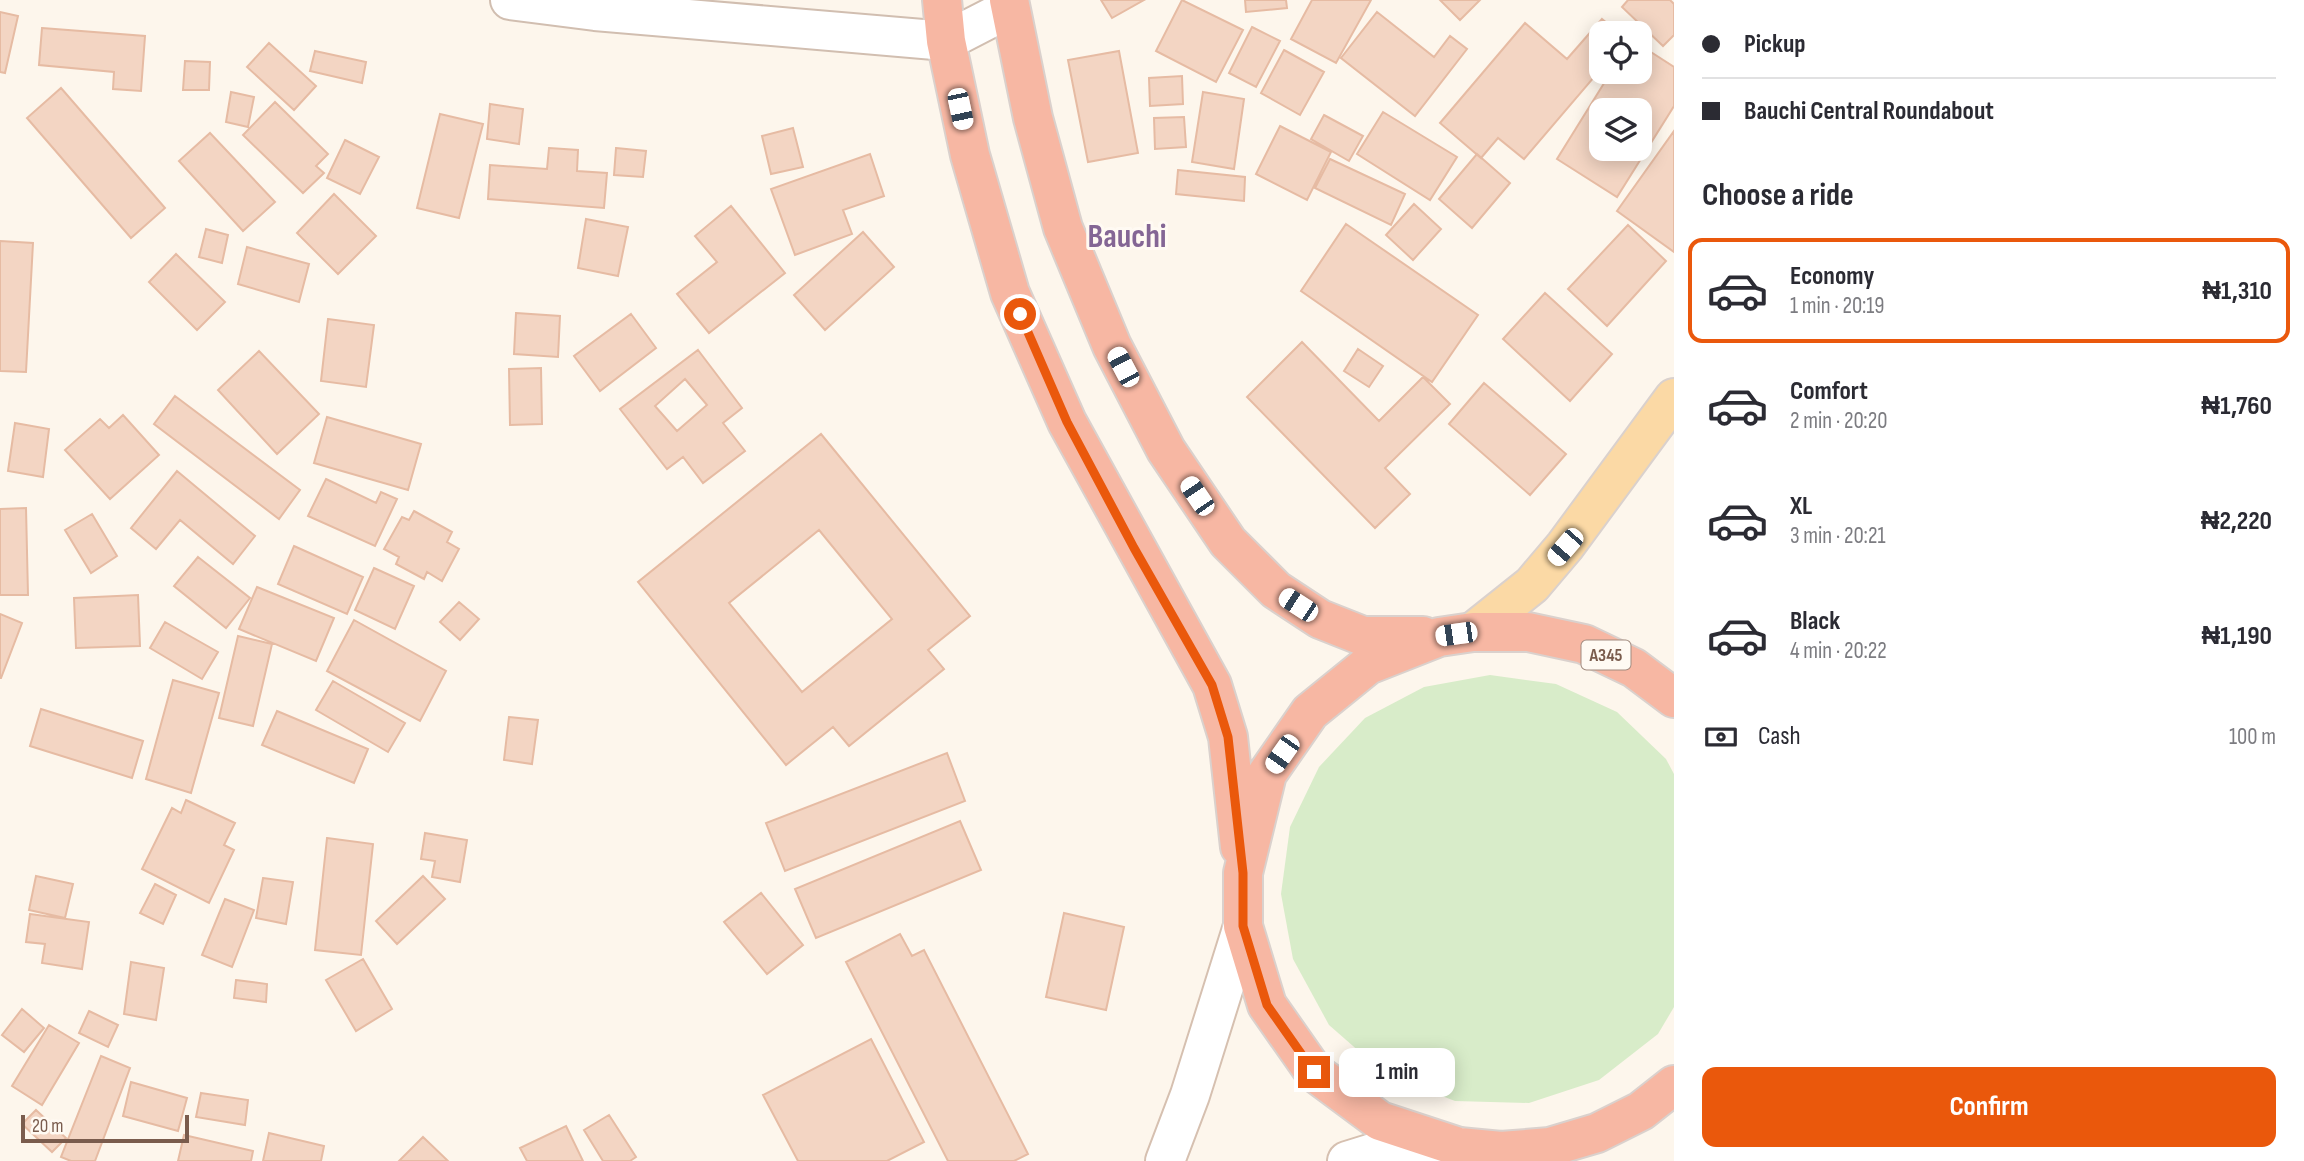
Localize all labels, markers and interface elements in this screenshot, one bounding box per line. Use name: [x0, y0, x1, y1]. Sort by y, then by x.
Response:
map controls: [1589, 21, 1652, 161]
button: locate: [1589, 21, 1652, 84]
text: Pickup: [1744, 29, 1806, 60]
car: [946, 86, 975, 132]
text: Bauchi Central Roundabout: [1744, 96, 1994, 127]
button: layers: [1589, 98, 1652, 161]
text: Choose a ride: [1702, 176, 1854, 215]
district label: Bauchi: [1087, 217, 1167, 257]
icon: car: [1706, 259, 1769, 322]
text: Economy: [1790, 261, 1874, 292]
text: ₦1,310: [2202, 276, 2272, 307]
text: 1 min · 20:19: [1790, 292, 1885, 320]
route start: [1004, 298, 1036, 330]
car: [1104, 344, 1143, 390]
icon: car: [1706, 374, 1769, 437]
text: Comfort: [1790, 376, 1868, 407]
text: ₦1,760: [2201, 391, 2272, 422]
text: 2 min · 20:20: [1790, 407, 1887, 435]
car: [1177, 473, 1218, 519]
icon: car: [1706, 489, 1769, 552]
text: XL: [1790, 491, 1812, 522]
text: ₦2,220: [2201, 506, 2272, 537]
text: 3 min · 20:21: [1790, 522, 1885, 550]
car: [1544, 524, 1587, 570]
car: [1275, 585, 1322, 625]
icon: car: [1706, 604, 1769, 667]
text: Black: [1790, 606, 1840, 637]
car: [1434, 621, 1479, 647]
text: ₦1,190: [2201, 621, 2272, 652]
text: 4 min · 20:22: [1790, 637, 1887, 665]
road number: A345: [1582, 640, 1630, 670]
icon: cash: [1702, 718, 1740, 756]
text: Cash: [1758, 721, 1801, 752]
text: 100 m: [2229, 723, 2276, 751]
car: [1262, 731, 1303, 777]
callout: 1 min: [1338, 1048, 1454, 1096]
route end: [1298, 1056, 1330, 1088]
text: 1 min: [1376, 1058, 1418, 1086]
button: Confirm: [1702, 1067, 2276, 1147]
scale bar: [21, 1112, 189, 1144]
text: 20 m: [32, 1115, 64, 1138]

